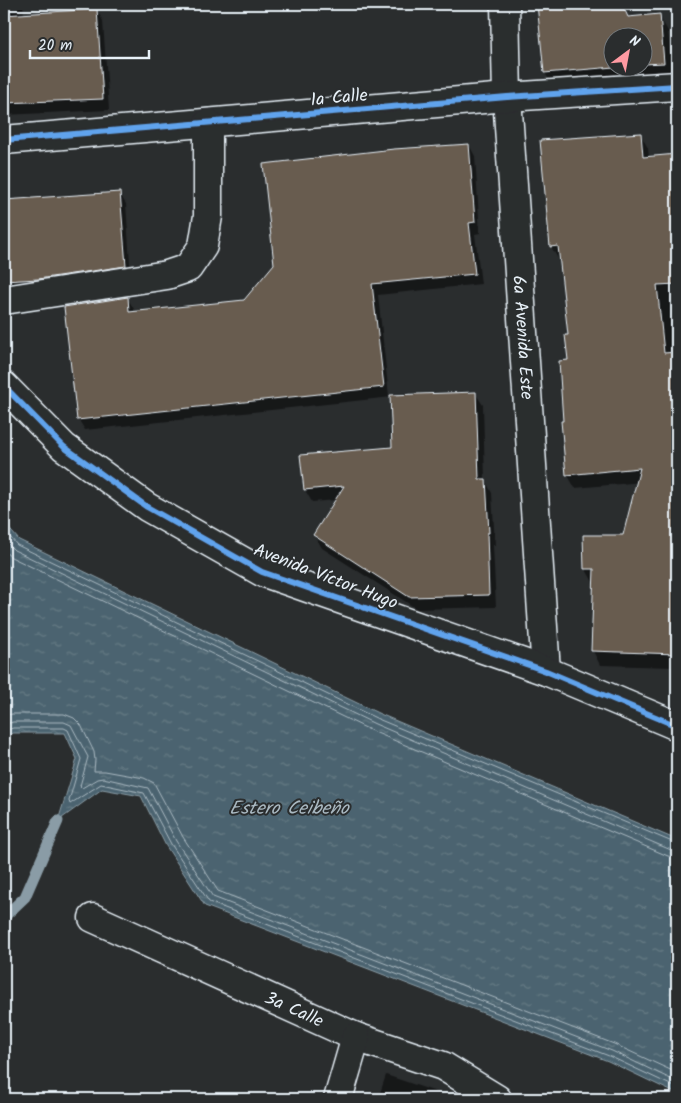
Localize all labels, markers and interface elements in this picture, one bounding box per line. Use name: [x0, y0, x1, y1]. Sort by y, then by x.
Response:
scale bar: [30, 28, 149, 60]
north arrow: [604, 28, 654, 78]
text: N: [625, 30, 644, 54]
text: 20 m: [38, 34, 72, 58]
street label: 1a Calle: [309, 82, 369, 115]
street label: 6a Avenida Este: [503, 275, 541, 400]
street label: Avenida Víctor Hugo: [249, 536, 402, 618]
water label: Estero Ceibeño: [229, 794, 350, 824]
street label: 3a Calle: [259, 984, 328, 1036]

